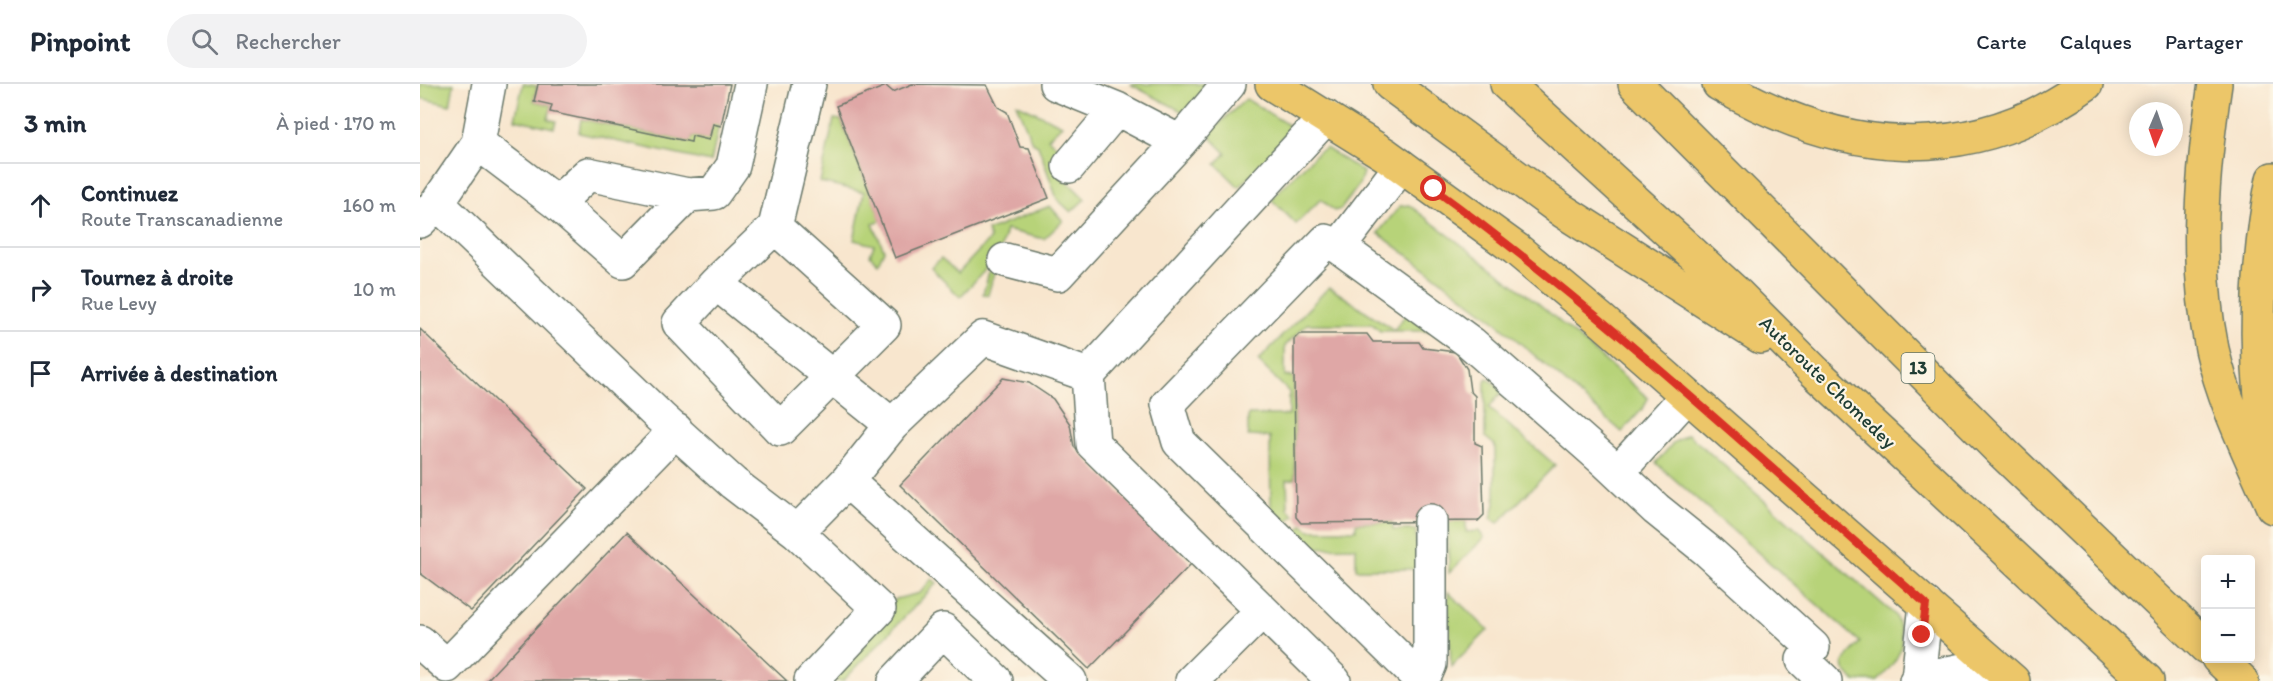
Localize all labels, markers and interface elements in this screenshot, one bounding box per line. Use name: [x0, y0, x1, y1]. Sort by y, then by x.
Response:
search box: [167, 14, 587, 68]
text: Pinpoint: [30, 24, 131, 58]
icon: search: [188, 25, 221, 58]
text: Rechercher: [236, 28, 341, 55]
text: Carte: [1976, 29, 2027, 54]
text: Calques: [2060, 29, 2132, 54]
text: Partager: [2165, 29, 2243, 54]
north arrow: [2129, 102, 2183, 156]
text: 3 min: [24, 107, 86, 139]
text: À pied · 170 m: [276, 111, 396, 135]
route start: [1420, 175, 1446, 201]
text: Continuez: [81, 180, 178, 207]
icon: ahead: [24, 189, 57, 222]
text: 160 m: [343, 193, 396, 217]
text: Route Transcanadienne: [81, 207, 283, 231]
text: Tournez à droite: [81, 264, 233, 291]
icon: right: [24, 273, 57, 306]
text: 10 m: [353, 277, 396, 301]
text: Rue Levy: [81, 291, 157, 315]
street label: Autoroute Chomedey: [1755, 311, 1902, 454]
road number: 13: [1902, 353, 1934, 383]
icon: arrive: [24, 357, 57, 390]
text: Arrivée à destination: [81, 360, 277, 387]
map controls: [2201, 555, 2255, 663]
button: +: [2201, 555, 2255, 609]
button: −: [2201, 609, 2255, 663]
route end: [1908, 621, 1934, 647]

